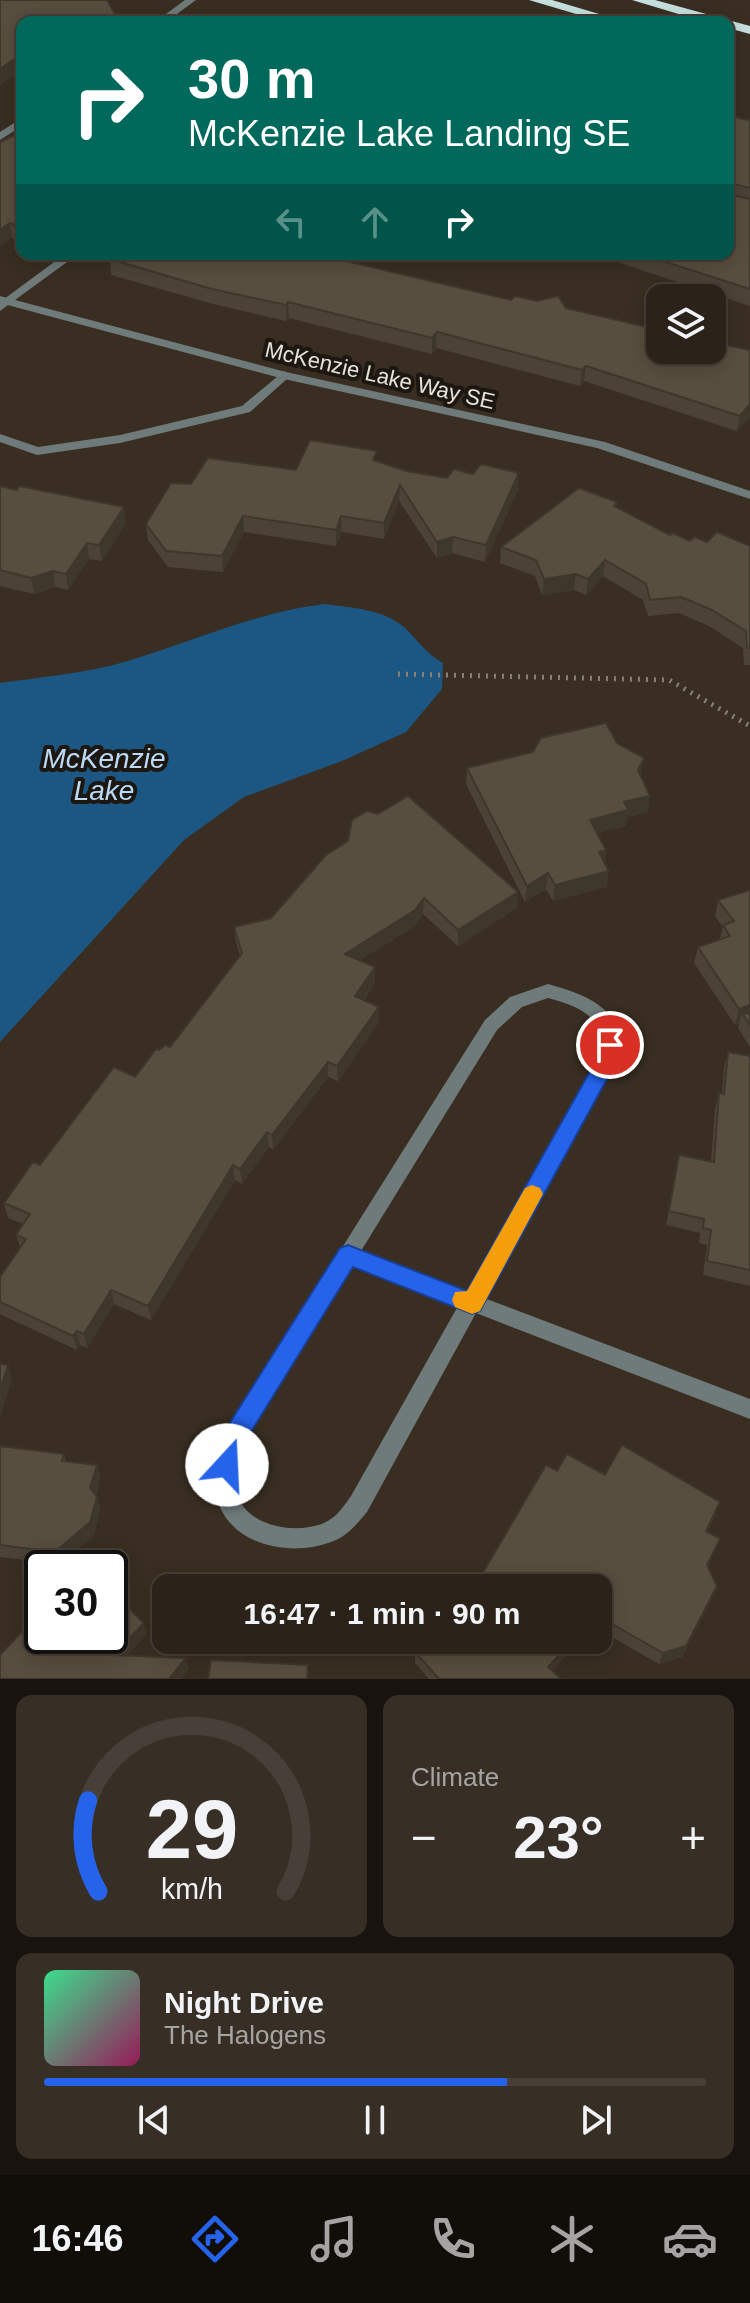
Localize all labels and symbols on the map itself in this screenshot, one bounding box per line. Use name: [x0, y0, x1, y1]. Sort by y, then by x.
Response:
street label: McKenzie Lake Way SE: [263, 337, 497, 414]
water label: McKenzie Lake: [43, 743, 165, 806]
pin: [576, 1011, 644, 1079]
position arrow: [185, 1423, 269, 1507]
speed limit sign: 30: [24, 1550, 128, 1654]

